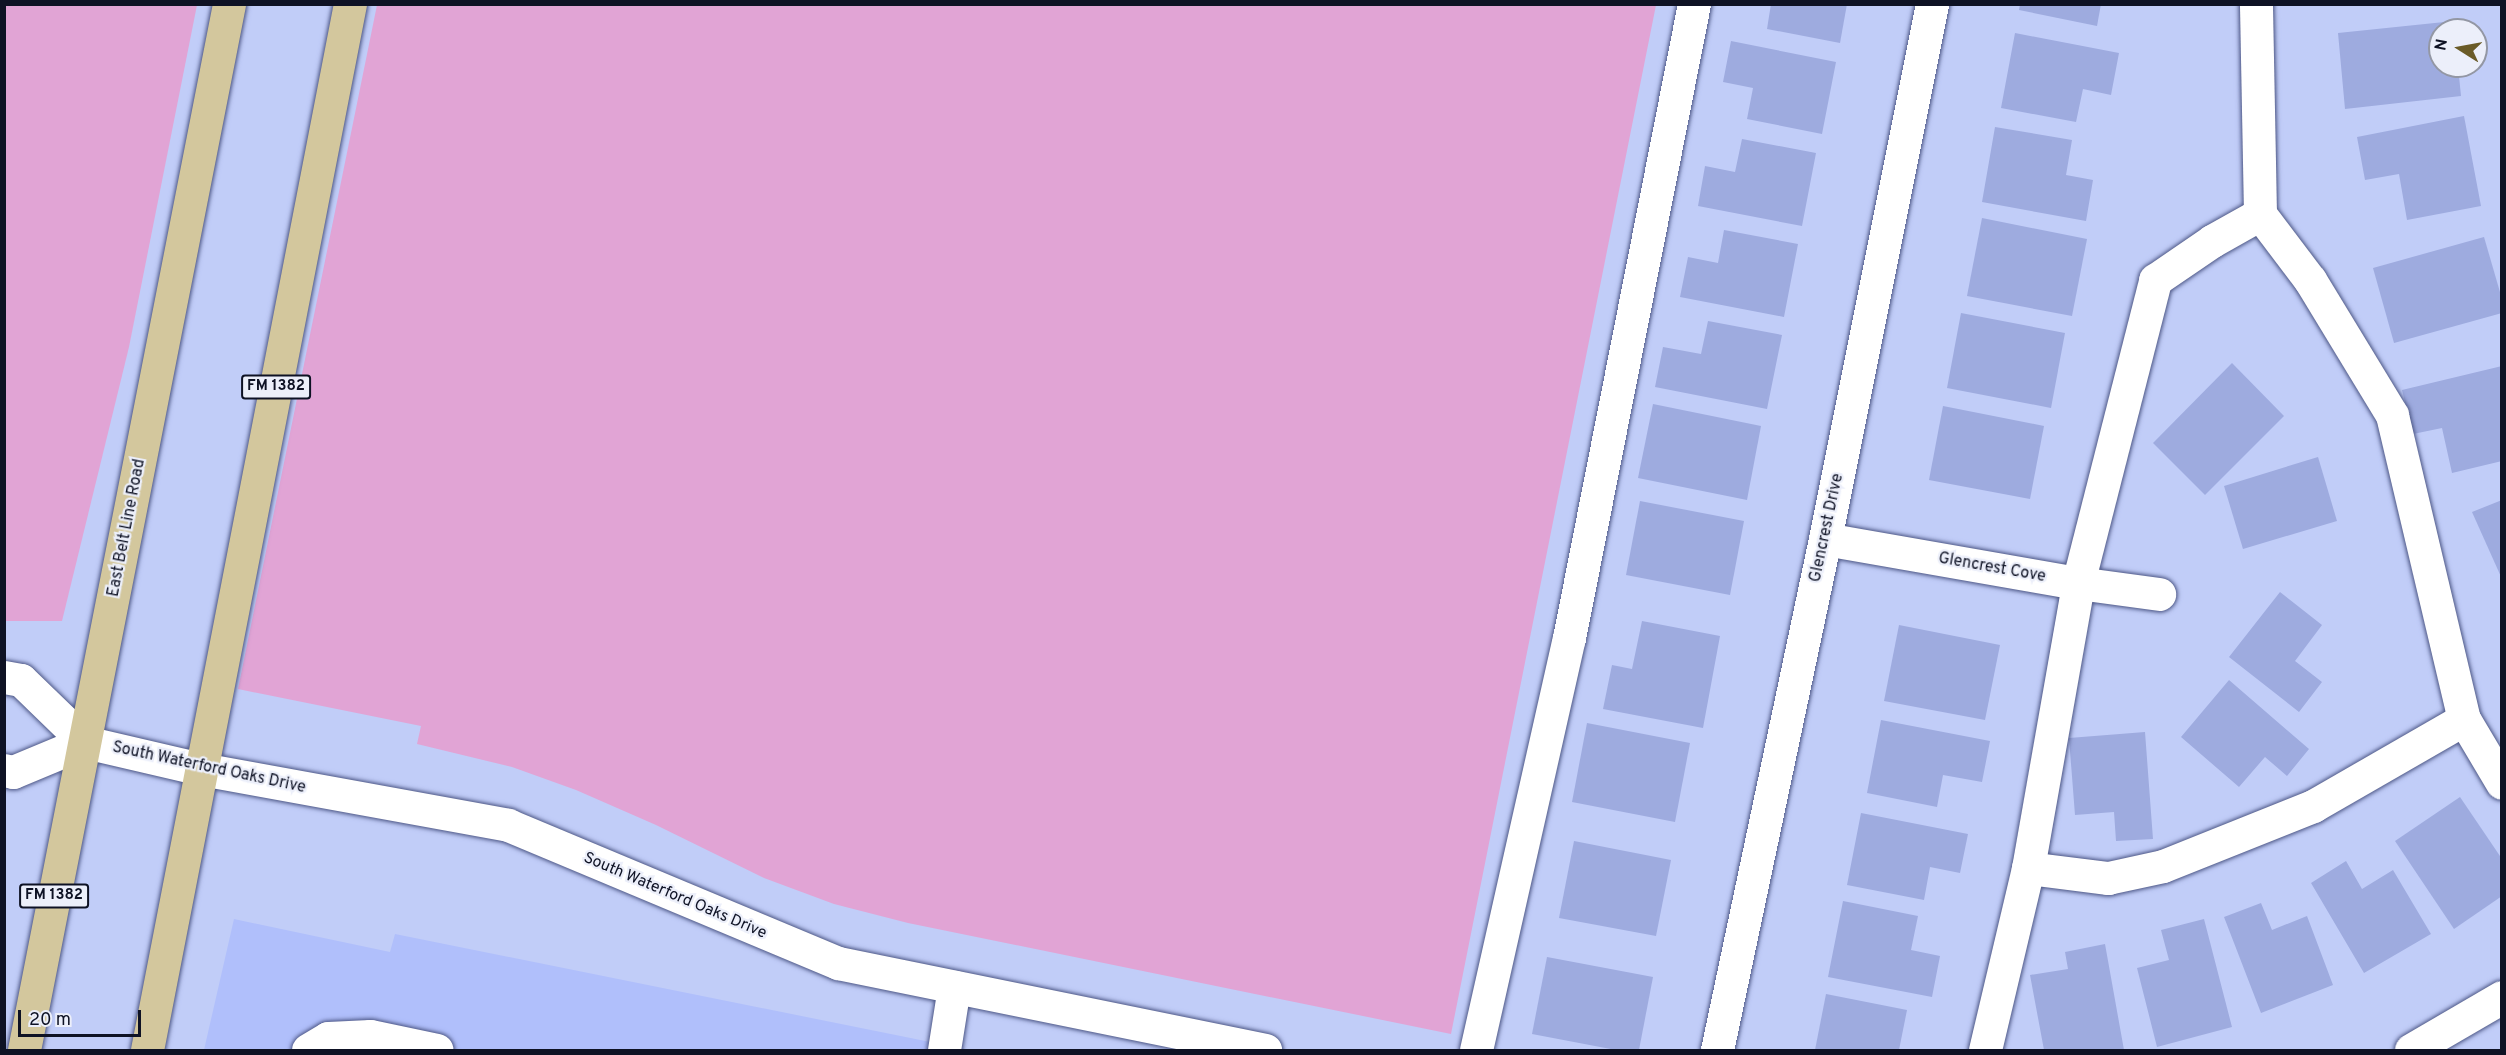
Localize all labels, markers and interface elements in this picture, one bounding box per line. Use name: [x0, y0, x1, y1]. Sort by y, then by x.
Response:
north arrow: [2428, 18, 2488, 78]
text: N: [2431, 37, 2453, 52]
road number: FM 1382: [240, 375, 312, 399]
street label: East Belt Line Road: [104, 457, 150, 599]
street label: Glencrest Drive: [1806, 472, 1848, 584]
street label: Glencrest Cove: [1937, 549, 2047, 587]
street label: South Waterford Oaks Drive: [110, 738, 308, 798]
street label: South Waterford Oaks Drive: [580, 849, 770, 943]
road number: FM 1382: [18, 884, 90, 908]
scale bar: [21, 998, 144, 1036]
text: 20 m: [29, 1009, 71, 1032]

